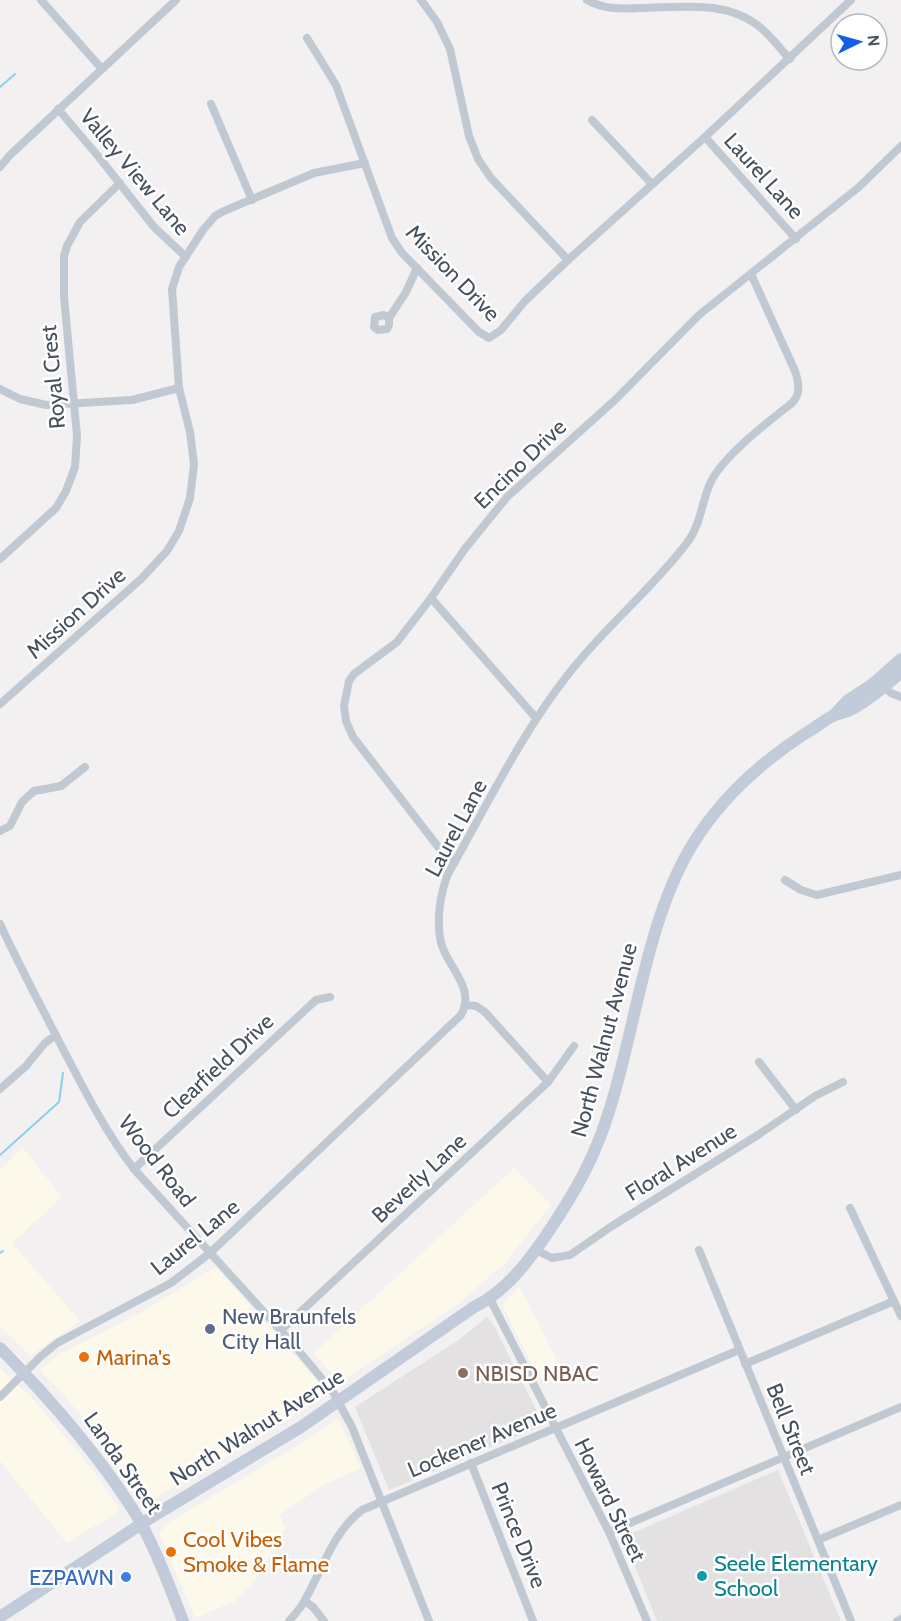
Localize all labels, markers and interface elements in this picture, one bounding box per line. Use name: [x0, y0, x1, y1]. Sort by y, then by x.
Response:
north arrow: [829, 12, 889, 72]
text: N: [863, 34, 883, 47]
street label: Valley View Lane: [74, 103, 196, 241]
street label: Laurel Lane: [718, 127, 810, 225]
street label: Mission Drive: [400, 219, 506, 327]
street label: Royal Crest: [35, 323, 71, 430]
street label: Encino Drive: [468, 413, 572, 515]
street label: Mission Drive: [21, 562, 131, 664]
street label: Laurel Lane: [419, 775, 493, 881]
street label: North Walnut Avenue: [565, 940, 643, 1140]
street label: Clearfield Drive: [157, 1008, 279, 1124]
street label: Wood Road: [113, 1110, 201, 1212]
street label: Floral Avenue: [620, 1117, 742, 1207]
street label: Beverly Lane: [366, 1127, 472, 1229]
street label: Laurel Lane: [145, 1193, 245, 1281]
place label: New Braunfels City Hall: [222, 1303, 356, 1355]
marker: New Braunfels City Hall: [203, 1322, 217, 1336]
place label: Marina's: [96, 1344, 171, 1371]
marker: Marina's: [77, 1350, 91, 1364]
place label: NBISD NBAC: [475, 1360, 599, 1387]
street label: North Walnut Avenue: [165, 1363, 349, 1491]
marker: NBISD NBAC: [456, 1366, 470, 1380]
street label: Bell Street: [760, 1379, 822, 1479]
street label: Lockener Avenue: [404, 1397, 560, 1483]
street label: Landa Street: [78, 1407, 168, 1520]
street label: Howard Street: [568, 1434, 652, 1567]
street label: Prince Drive: [486, 1478, 552, 1592]
place label: Cool Vibes Smoke & Flame: [183, 1526, 329, 1578]
marker: Cool Vibes Smoke & Flame: [164, 1545, 178, 1559]
place label: Seele Elementary School: [714, 1550, 878, 1602]
place label: EZPAWN: [29, 1564, 114, 1591]
marker: Seele Elementary School: [695, 1569, 709, 1583]
marker: EZPAWN: [119, 1570, 133, 1584]

